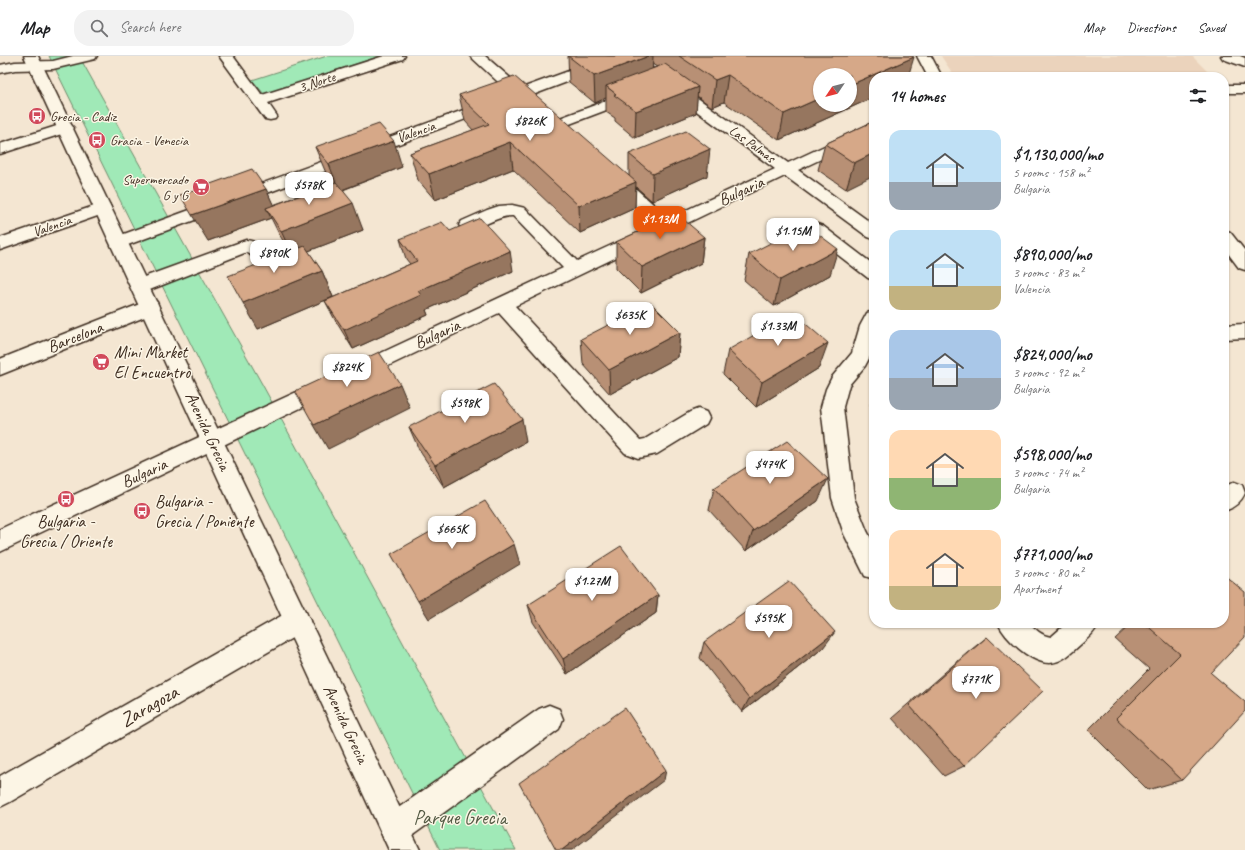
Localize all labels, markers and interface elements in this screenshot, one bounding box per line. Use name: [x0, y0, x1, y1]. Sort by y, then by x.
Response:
search box: [74, 10, 354, 46]
text: Map: [20, 16, 50, 40]
icon: search: [88, 17, 110, 39]
text: Search here: [120, 18, 181, 37]
text: Map: [1084, 19, 1105, 36]
text: Directions: [1127, 19, 1176, 36]
text: Saved: [1198, 19, 1225, 36]
street label: 3 Norte: [297, 68, 339, 96]
north arrow: [813, 68, 857, 112]
map controls: [813, 68, 857, 112]
icon: filters: [1187, 85, 1209, 107]
text: 14 homes: [889, 86, 945, 107]
bus stop icon: Grecia - Cadiz: [27, 106, 47, 126]
place label: Grecia - Cadiz: [50, 108, 118, 125]
pin: $826K: [502, 108, 558, 142]
text: $826K: [515, 113, 545, 129]
street label: Valencia: [395, 117, 438, 147]
street label: Las Palmas: [726, 122, 779, 167]
bus stop icon: Gracia - Venecia: [87, 130, 107, 150]
place label: Gracia - Venecia: [110, 132, 189, 149]
text: $1,130,000/mo: [1013, 144, 1103, 165]
icon: home: [921, 146, 969, 194]
text: 5 rooms · 158 m²: [1013, 165, 1089, 181]
place label: Supermercado G y G: [123, 171, 190, 204]
street label: Bulgaria: [715, 171, 768, 211]
pin: $578K: [281, 172, 337, 206]
supermarket icon: Supermercado G y G: [191, 177, 211, 197]
text: $578K: [294, 177, 324, 193]
text: Bulgaria: [1013, 181, 1050, 197]
pin: $1.13M: [627, 206, 693, 240]
street label: Valencia: [31, 211, 74, 240]
text: $1.13M: [642, 211, 678, 227]
pin: $1.15M: [760, 218, 826, 252]
text: $1.15M: [775, 223, 811, 239]
pin: $890K: [246, 240, 302, 274]
text: $890,000/mo: [1013, 244, 1092, 265]
text: $890K: [259, 245, 289, 261]
icon: home: [921, 246, 969, 294]
text: 3 rooms · 83 m²: [1013, 265, 1083, 281]
text: Valencia: [1013, 281, 1050, 297]
pin: $635K: [602, 302, 658, 336]
text: $635K: [615, 307, 645, 323]
pin: $1.33M: [745, 313, 811, 347]
street label: Bulgaria: [411, 314, 464, 354]
street label: Barcelona: [44, 316, 107, 358]
text: $1.33M: [760, 318, 796, 334]
place label: Mini Market El Encuentro: [114, 342, 191, 383]
text: $824,000/mo: [1013, 344, 1092, 365]
icon: home: [921, 346, 969, 394]
supermarket icon: Mini Market El Encuentro: [91, 352, 111, 372]
pin: $824K: [319, 354, 375, 388]
text: $824K: [332, 359, 362, 375]
text: 3 rooms · 92 m²: [1013, 365, 1083, 381]
text: Bulgaria: [1013, 381, 1050, 397]
street label: Avenida Grecia: [181, 388, 236, 475]
pin: $598K: [437, 390, 493, 424]
text: $598K: [450, 395, 480, 411]
text: $598,000/mo: [1013, 444, 1091, 465]
icon: home: [921, 446, 969, 494]
pin: $474K: [742, 451, 798, 485]
street label: Bulgaria: [118, 453, 171, 493]
text: $474K: [755, 456, 785, 472]
text: 3 rooms · 74 m²: [1013, 465, 1083, 481]
text: Bulgaria: [1013, 481, 1050, 497]
bus stop icon: Bulgaria - Grecia / Oriente: [56, 489, 76, 509]
place label: Bulgaria - Grecia / Poniente: [155, 491, 255, 532]
bus stop icon: Bulgaria - Grecia / Poniente: [132, 501, 152, 521]
place label: Bulgaria - Grecia / Oriente: [20, 511, 113, 552]
pin: $665K: [424, 516, 480, 550]
text: $665K: [437, 521, 467, 537]
text: $771,000/mo: [1013, 544, 1092, 565]
icon: home: [921, 546, 969, 594]
text: 3 rooms · 80 m²: [1013, 565, 1083, 581]
pin: $1.27M: [559, 568, 625, 602]
text: $1.27M: [574, 573, 610, 589]
text: Apartment: [1013, 581, 1061, 597]
pin: $595K: [741, 605, 797, 639]
text: $595K: [754, 610, 784, 626]
pin: $771K: [948, 666, 1004, 700]
text: $771K: [961, 671, 991, 687]
street label: Zaragoza: [115, 679, 184, 733]
street label: Avenida Grecia: [319, 681, 374, 768]
park label: Parque Grecia: [413, 805, 508, 830]

